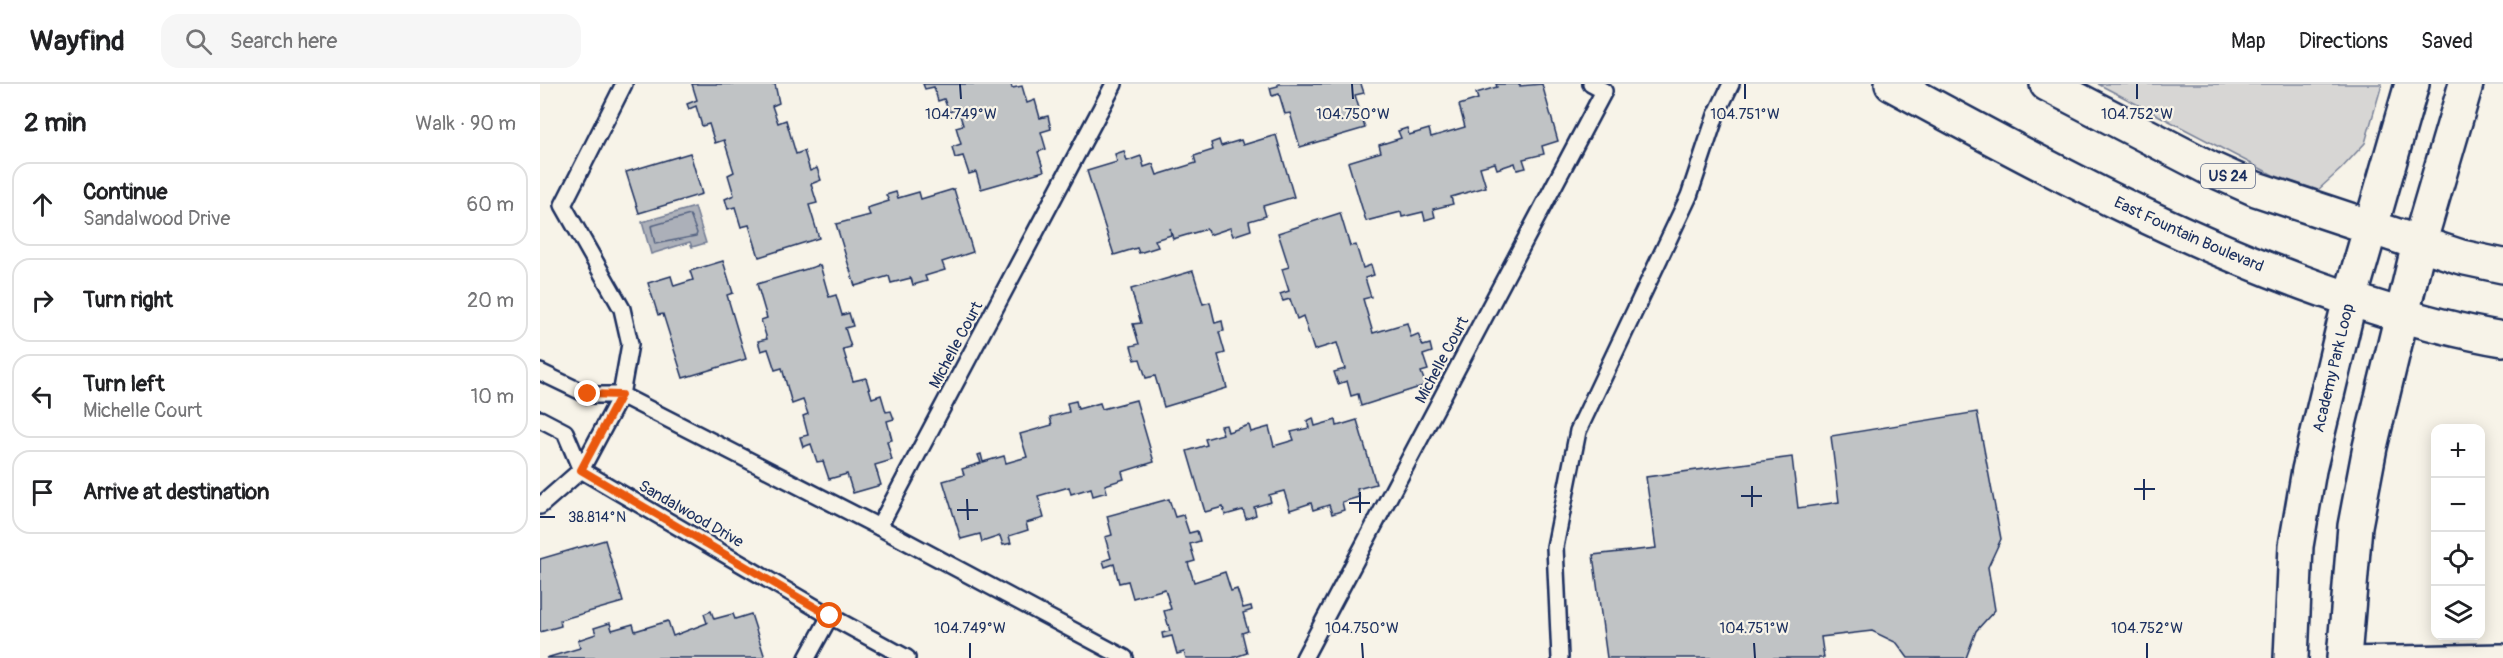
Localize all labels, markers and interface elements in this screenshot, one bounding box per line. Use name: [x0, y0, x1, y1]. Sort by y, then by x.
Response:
search box: [161, 14, 581, 68]
text: Wayfind: [30, 24, 125, 59]
icon: search: [182, 25, 215, 58]
text: Search here: [230, 27, 337, 55]
text: Map: [2231, 28, 2266, 55]
text: Directions: [2299, 28, 2388, 55]
text: Saved: [2421, 28, 2473, 55]
text: 104.749°W: [925, 105, 997, 124]
text: 104.750°W: [1316, 105, 1390, 124]
text: 104.751°W: [1710, 105, 1780, 124]
text: 104.752°W: [2101, 105, 2173, 124]
text: 2 min: [24, 107, 86, 139]
text: Walk · 90 m: [415, 111, 516, 136]
road number: US 24: [2201, 164, 2255, 188]
text: Continue: [83, 178, 167, 206]
icon: ahead: [26, 188, 59, 221]
text: 60 m: [467, 192, 514, 217]
street label: East Fountain Boulevard: [2111, 192, 2267, 277]
text: Sandalwood Drive: [83, 206, 230, 231]
icon: right: [26, 284, 59, 317]
text: Turn right: [83, 286, 173, 314]
text: 20 m: [467, 288, 514, 313]
street label: Michelle Court: [925, 298, 988, 392]
street label: Academy Park Loop: [2308, 302, 2359, 435]
street label: Michelle Court: [1411, 313, 1474, 407]
text: Turn left: [83, 370, 165, 398]
icon: left: [26, 380, 59, 413]
route end: [574, 380, 600, 406]
text: 10 m: [470, 384, 514, 409]
text: Michelle Court: [83, 398, 202, 423]
map controls: [2431, 424, 2485, 640]
button: +: [2431, 424, 2485, 478]
icon: arrive: [26, 476, 59, 509]
street label: Sandalwood Drive: [635, 476, 747, 552]
text: Arrive at destination: [83, 478, 269, 506]
button: −: [2431, 478, 2485, 532]
text: 38.814°N: [568, 508, 626, 527]
button: locate: [2431, 532, 2485, 586]
button: layers: [2431, 586, 2485, 640]
route start: [816, 602, 842, 628]
text: 104.749°W: [934, 619, 1006, 638]
text: 104.750°W: [1325, 619, 1399, 638]
text: 104.751°W: [1719, 619, 1789, 638]
text: 104.752°W: [2111, 619, 2183, 638]

